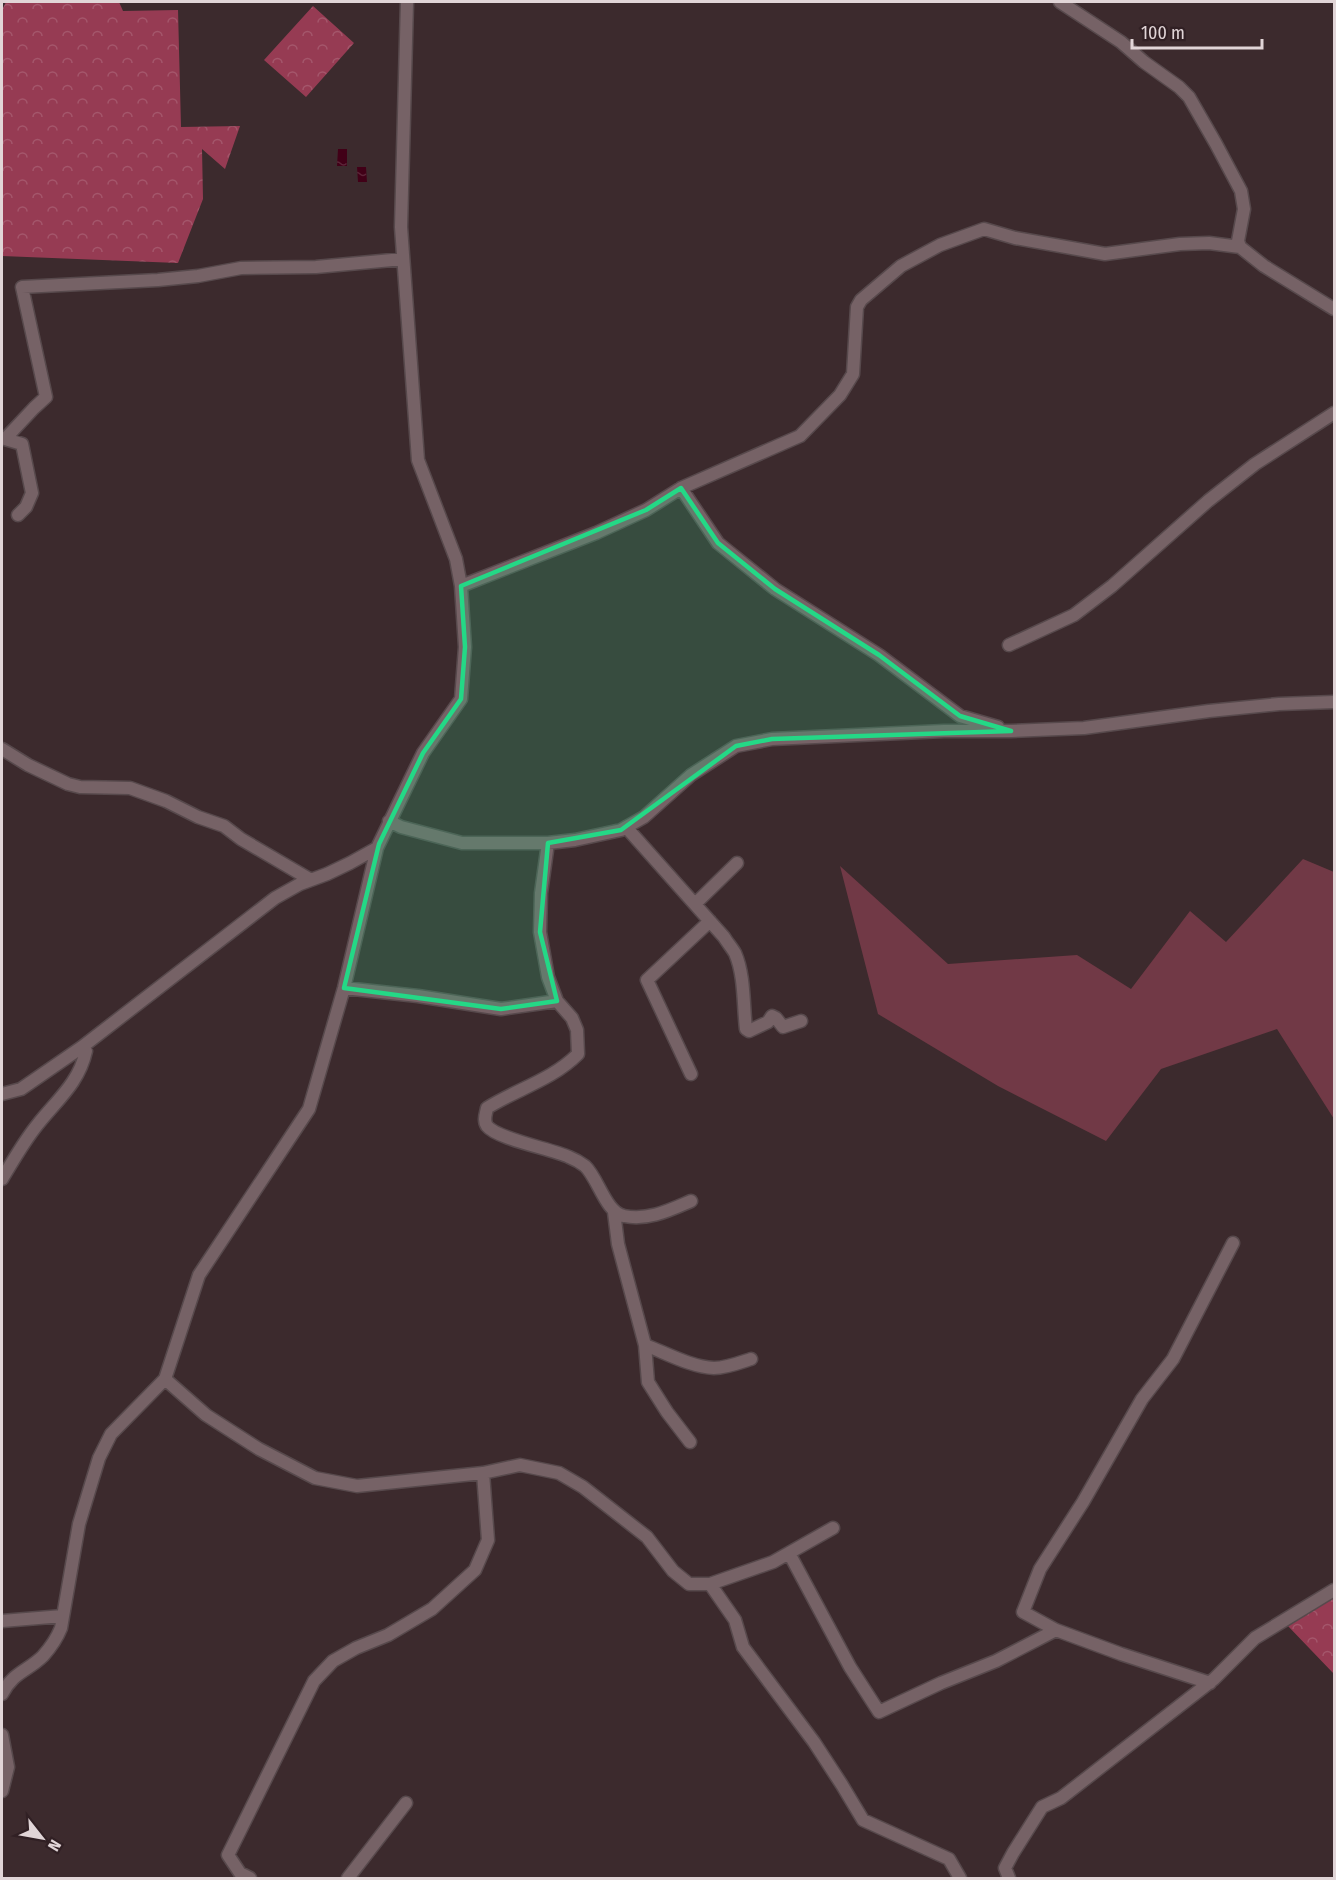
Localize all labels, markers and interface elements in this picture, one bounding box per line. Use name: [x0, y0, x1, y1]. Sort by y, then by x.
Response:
scale bar: [1132, 12, 1262, 50]
text: 100 m: [1141, 22, 1185, 44]
north arrow: [12, 1808, 72, 1868]
text: N: [44, 1836, 65, 1854]

